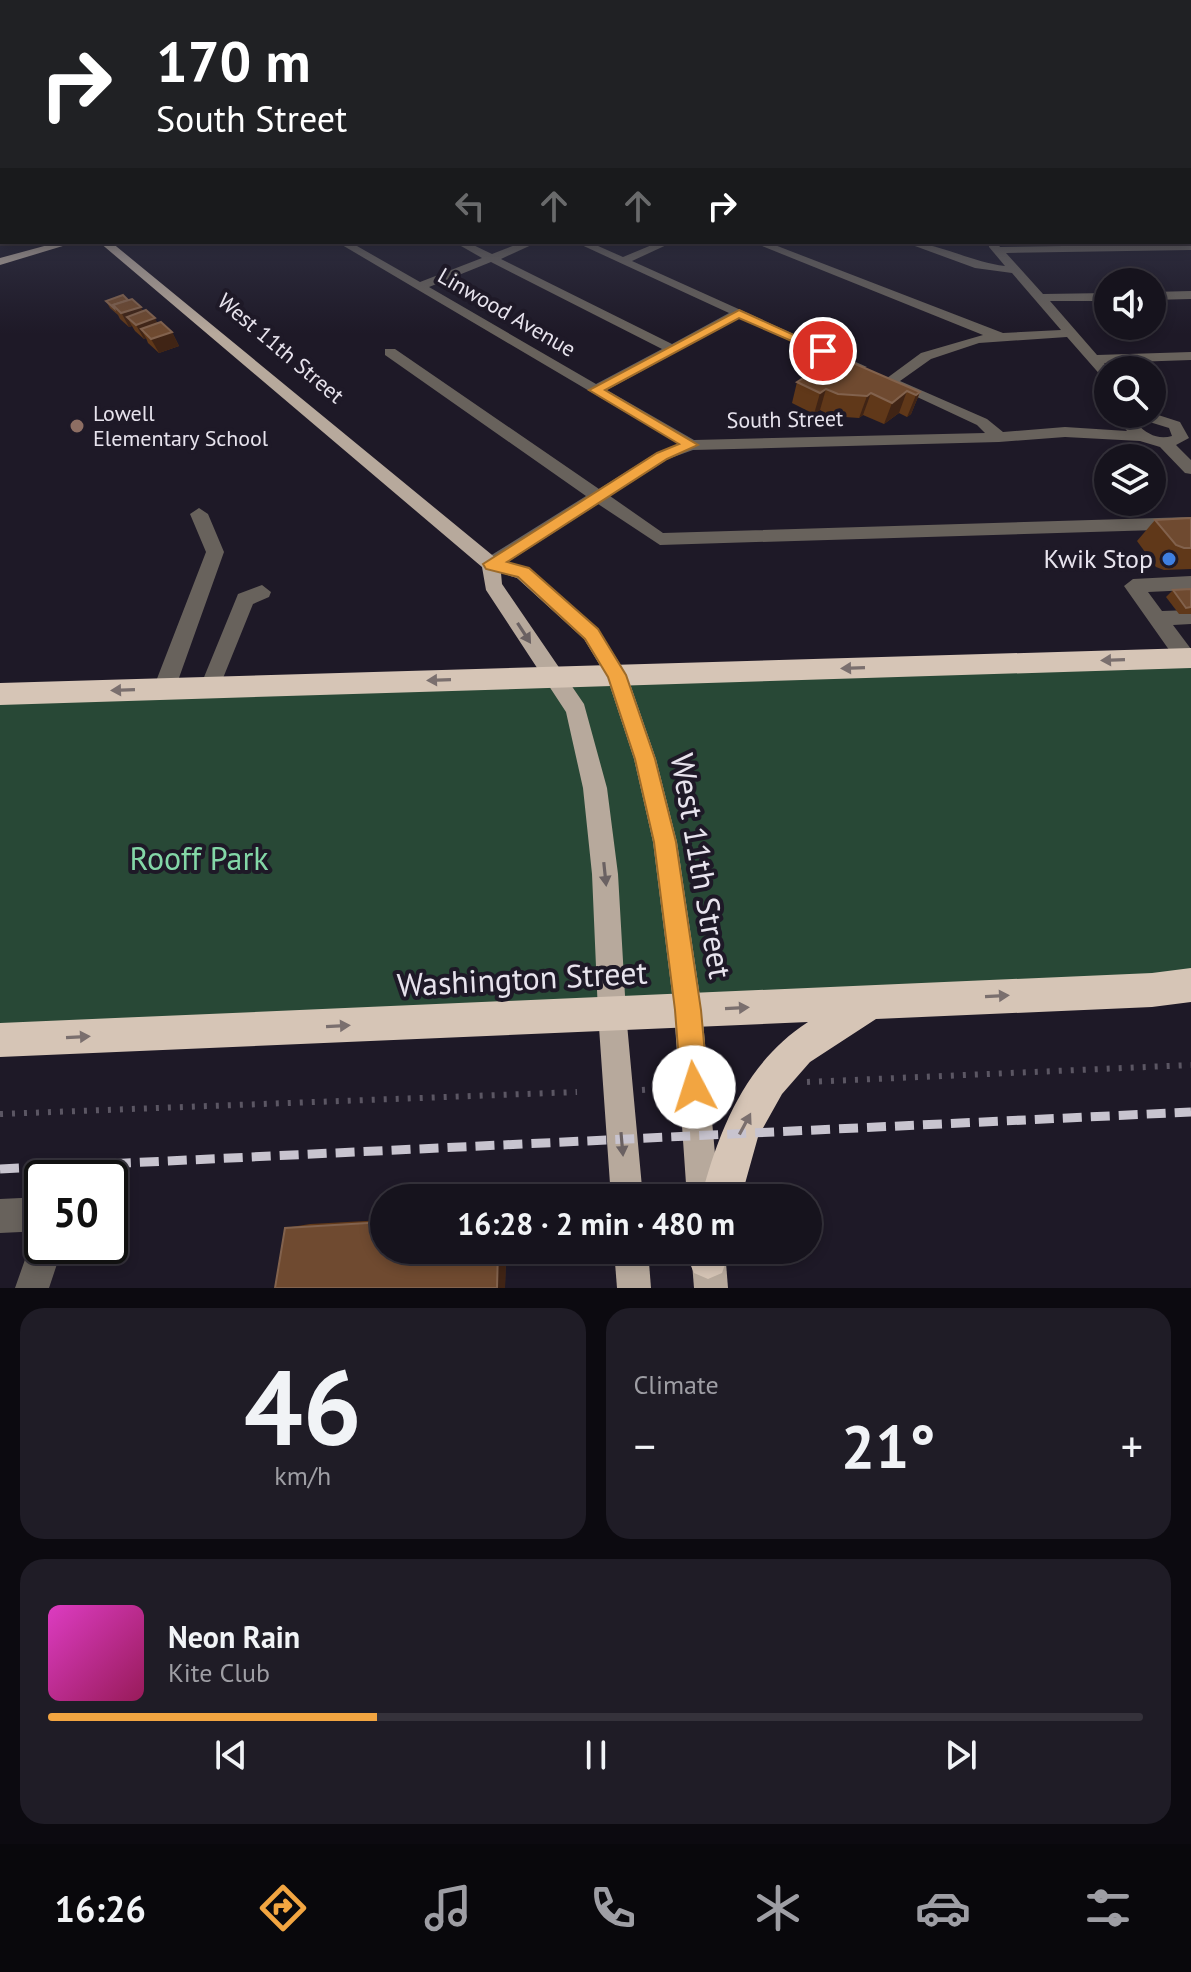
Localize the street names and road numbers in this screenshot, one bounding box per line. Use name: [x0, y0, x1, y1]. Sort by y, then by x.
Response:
street label: Linwood Avenue: [433, 261, 581, 363]
street label: West 11th Street: [212, 287, 350, 409]
street label: South Street: [726, 404, 844, 434]
street label: West 11th Street: [662, 750, 742, 982]
street label: Washington Street: [396, 950, 648, 1006]

